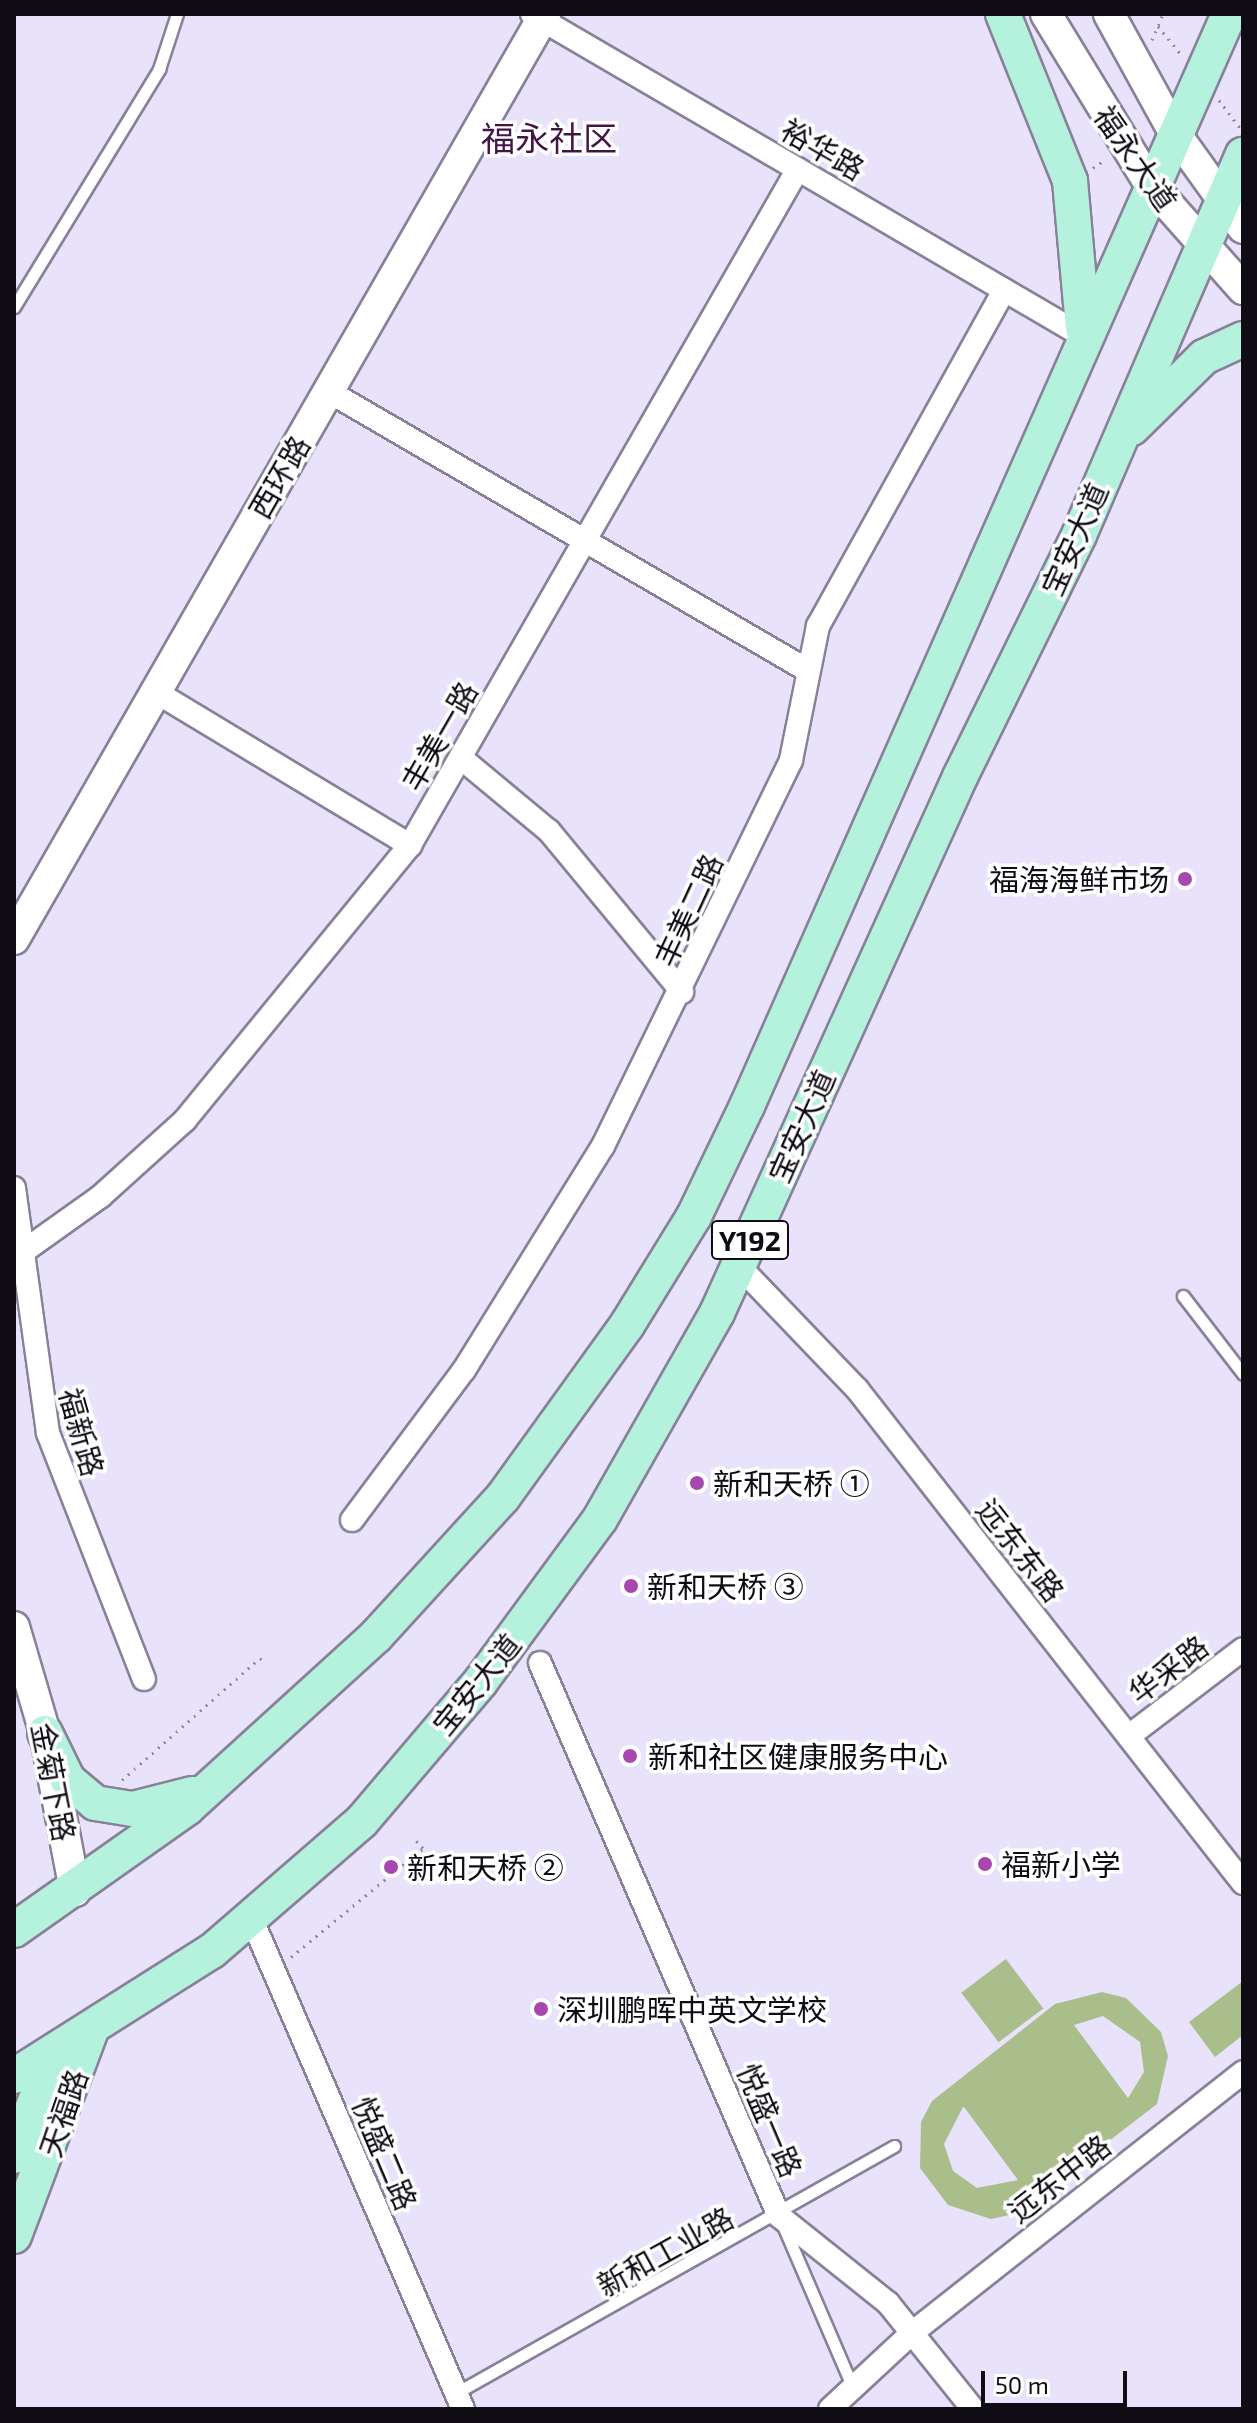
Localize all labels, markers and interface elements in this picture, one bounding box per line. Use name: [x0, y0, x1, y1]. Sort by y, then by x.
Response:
street label: 福永大道: [1087, 99, 1185, 217]
street label: 裕华路: [775, 111, 871, 187]
district label: 福永社区: [481, 118, 617, 158]
street label: 西环路: [241, 429, 317, 525]
street label: 宝安大道: [1033, 477, 1115, 601]
street label: 丰美一路: [393, 675, 485, 797]
street label: 丰美二路: [646, 848, 730, 972]
place label: 福海海鲜市场: [989, 861, 1169, 897]
marker: 福海海鲜市场: [1176, 870, 1194, 888]
street label: 宝安大道: [760, 1064, 842, 1188]
road number: Y192: [710, 1216, 790, 1264]
street label: 福新路: [52, 1384, 112, 1480]
place label: 新和天桥 ①: [713, 1465, 870, 1501]
marker: 新和天桥 ①: [688, 1474, 706, 1492]
street label: 远东东路: [970, 1492, 1072, 1608]
place label: 新和天桥 ③: [647, 1568, 804, 1604]
marker: 新和天桥 ③: [622, 1577, 640, 1595]
street label: 宝安大道: [424, 1626, 528, 1742]
street label: 华采路: [1121, 1628, 1215, 1710]
street label: 金菊下路: [25, 1720, 83, 1844]
place label: 新和社区健康服务中心: [648, 1738, 948, 1774]
marker: 新和社区健康服务中心: [619, 1745, 641, 1767]
place label: 福新小学: [1001, 1846, 1121, 1882]
place label: 新和天桥 ②: [407, 1849, 564, 1885]
marker: 福新小学: [976, 1855, 994, 1873]
marker: 新和天桥 ②: [382, 1858, 400, 1876]
place label: 深圳鹏晖中英文学校: [557, 1991, 827, 2027]
marker: 深圳鹏晖中英文学校: [532, 2000, 550, 2018]
street label: 悦盛一路: [730, 2058, 810, 2182]
street label: 天福路: [31, 2065, 95, 2161]
street label: 悦盛二路: [345, 2091, 425, 2215]
street label: 远东中路: [1001, 2127, 1117, 2229]
street label: 新和工业路: [591, 2199, 739, 2303]
scale bar: [985, 2355, 1131, 2405]
text: 50 m: [995, 2370, 1049, 2399]

